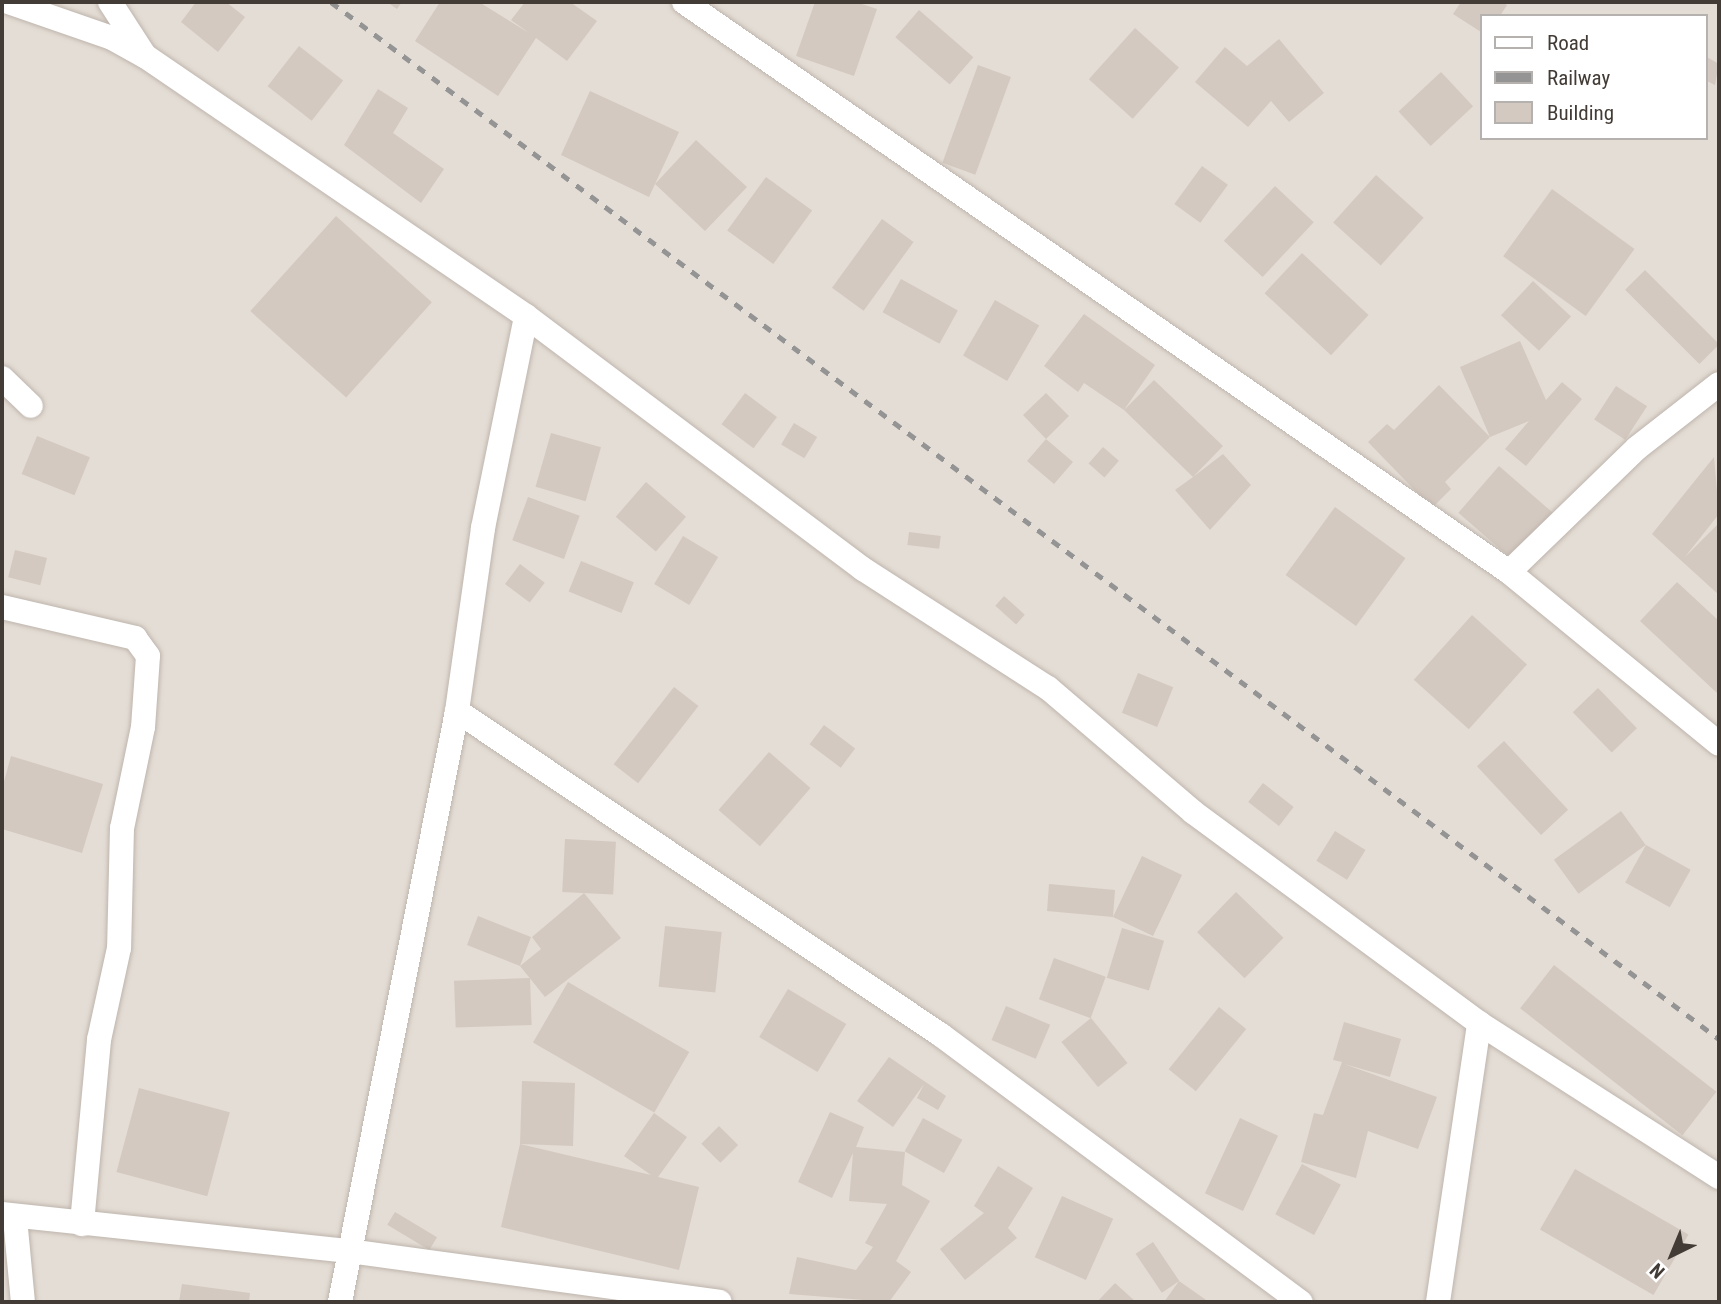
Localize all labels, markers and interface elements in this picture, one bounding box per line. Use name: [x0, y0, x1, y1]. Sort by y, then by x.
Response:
legend: [1480, 14, 1707, 140]
text: Road: [1547, 31, 1589, 55]
text: Railway: [1547, 66, 1610, 90]
text: Building: [1547, 101, 1614, 125]
north arrow: [1637, 1220, 1707, 1290]
text: N: [1645, 1258, 1669, 1283]

